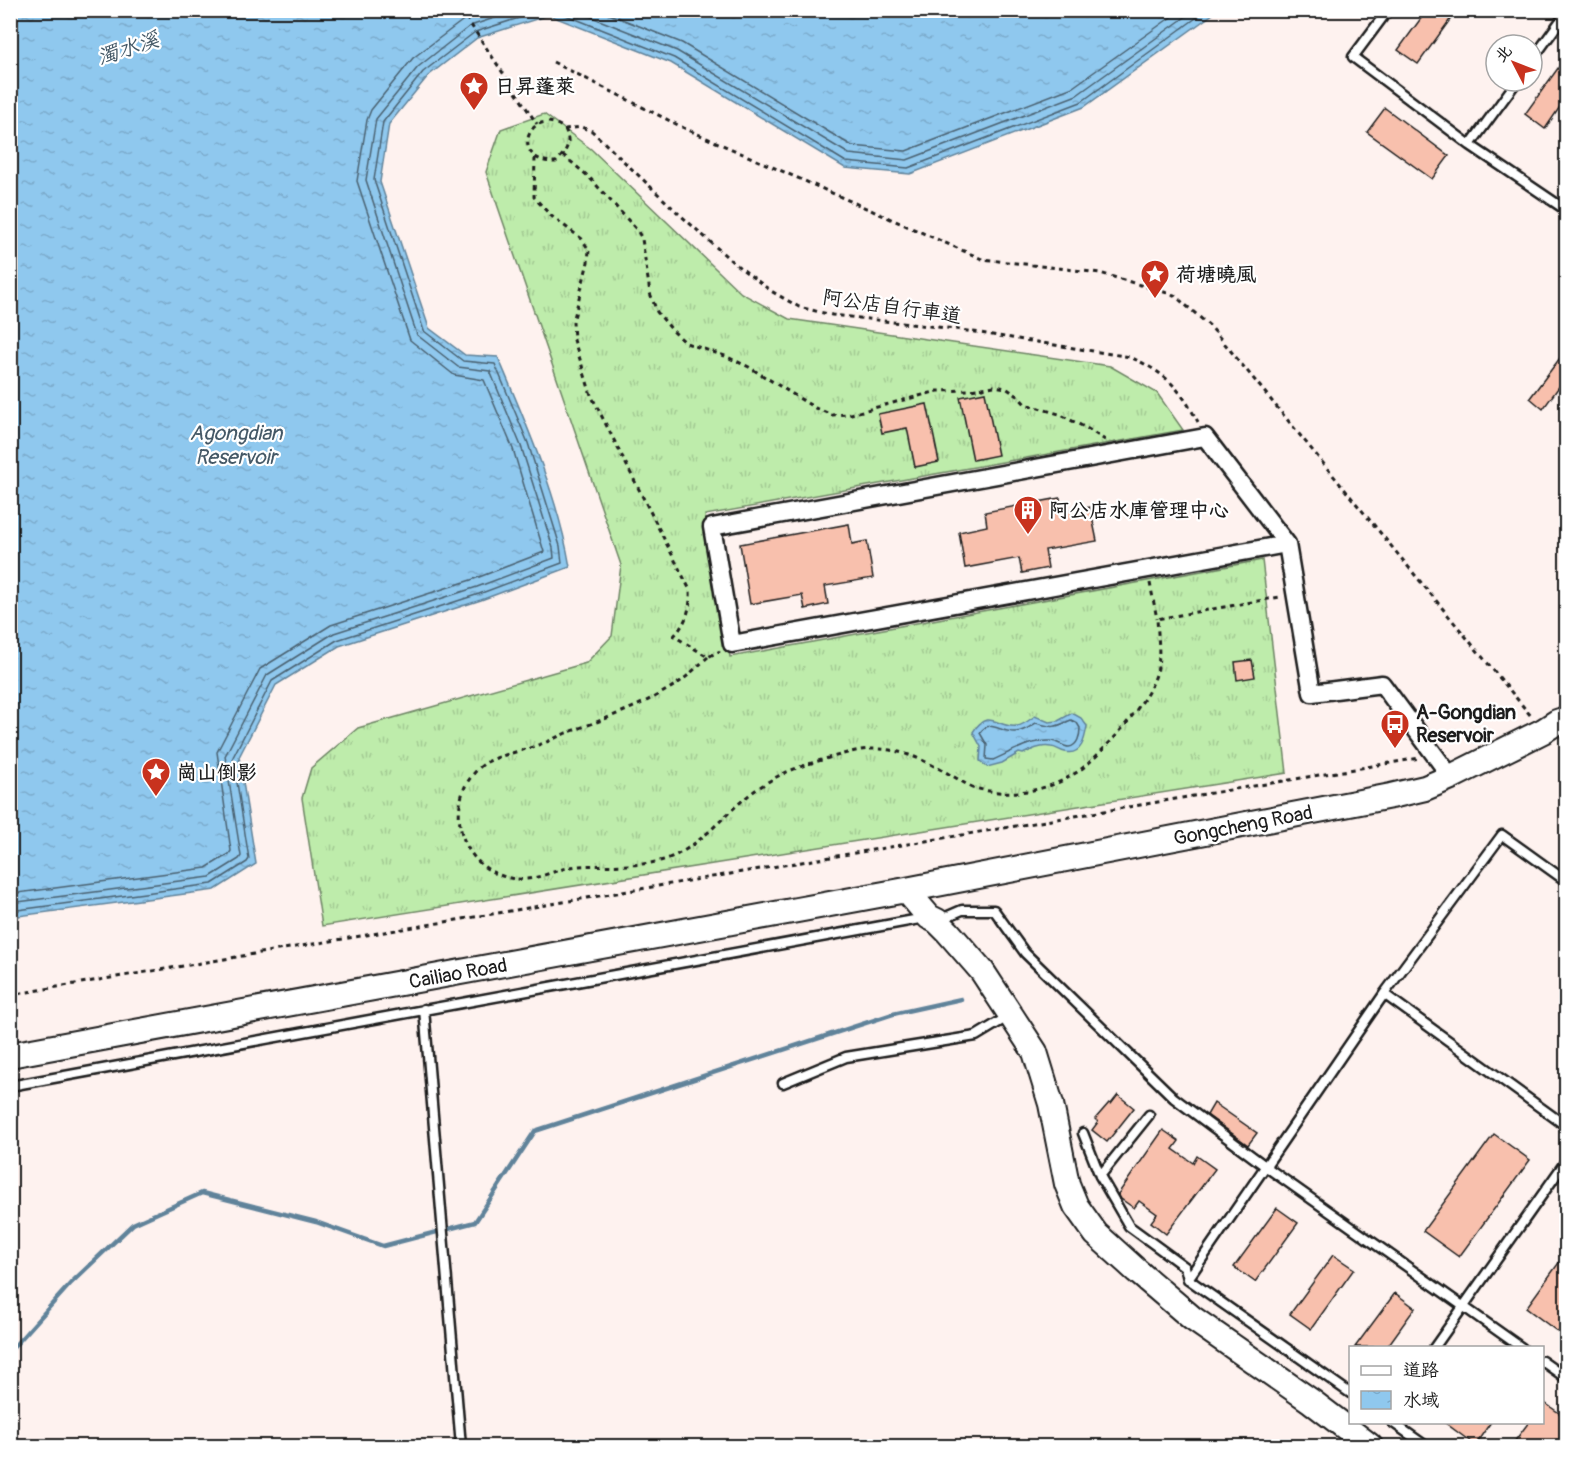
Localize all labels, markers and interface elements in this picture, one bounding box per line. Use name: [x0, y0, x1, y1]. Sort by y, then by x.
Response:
water label: 濁水溪: [94, 26, 163, 71]
north arrow: [1484, 33, 1544, 93]
text: 北: [1491, 41, 1516, 66]
place icon: 日昇蓬萊: [458, 70, 490, 112]
place label: 日昇蓬萊: [495, 74, 575, 99]
place icon: 荷塘曉風: [1139, 258, 1171, 300]
place label: 荷塘曉風: [1176, 262, 1256, 287]
street label: 阿公店自行車道: [821, 284, 963, 329]
water label: Agongdian Reservoir: [190, 420, 283, 471]
building icon: 阿公店水庫管理中心: [1012, 494, 1044, 536]
place label: 阿公店水庫管理中心: [1049, 498, 1229, 523]
place label: A-Gongdian Reservoir: [1416, 700, 1516, 748]
bus stop icon: A-Gongdian Reservoir: [1379, 708, 1411, 750]
place icon: 崗山倒影: [140, 756, 172, 798]
place label: 崗山倒影: [177, 760, 257, 785]
street label: Gongcheng Road: [1171, 800, 1315, 851]
street label: Cailiao Road: [407, 953, 509, 994]
legend: [1349, 1346, 1544, 1424]
text: 道路: [1403, 1359, 1439, 1382]
text: 水域: [1403, 1389, 1439, 1412]

